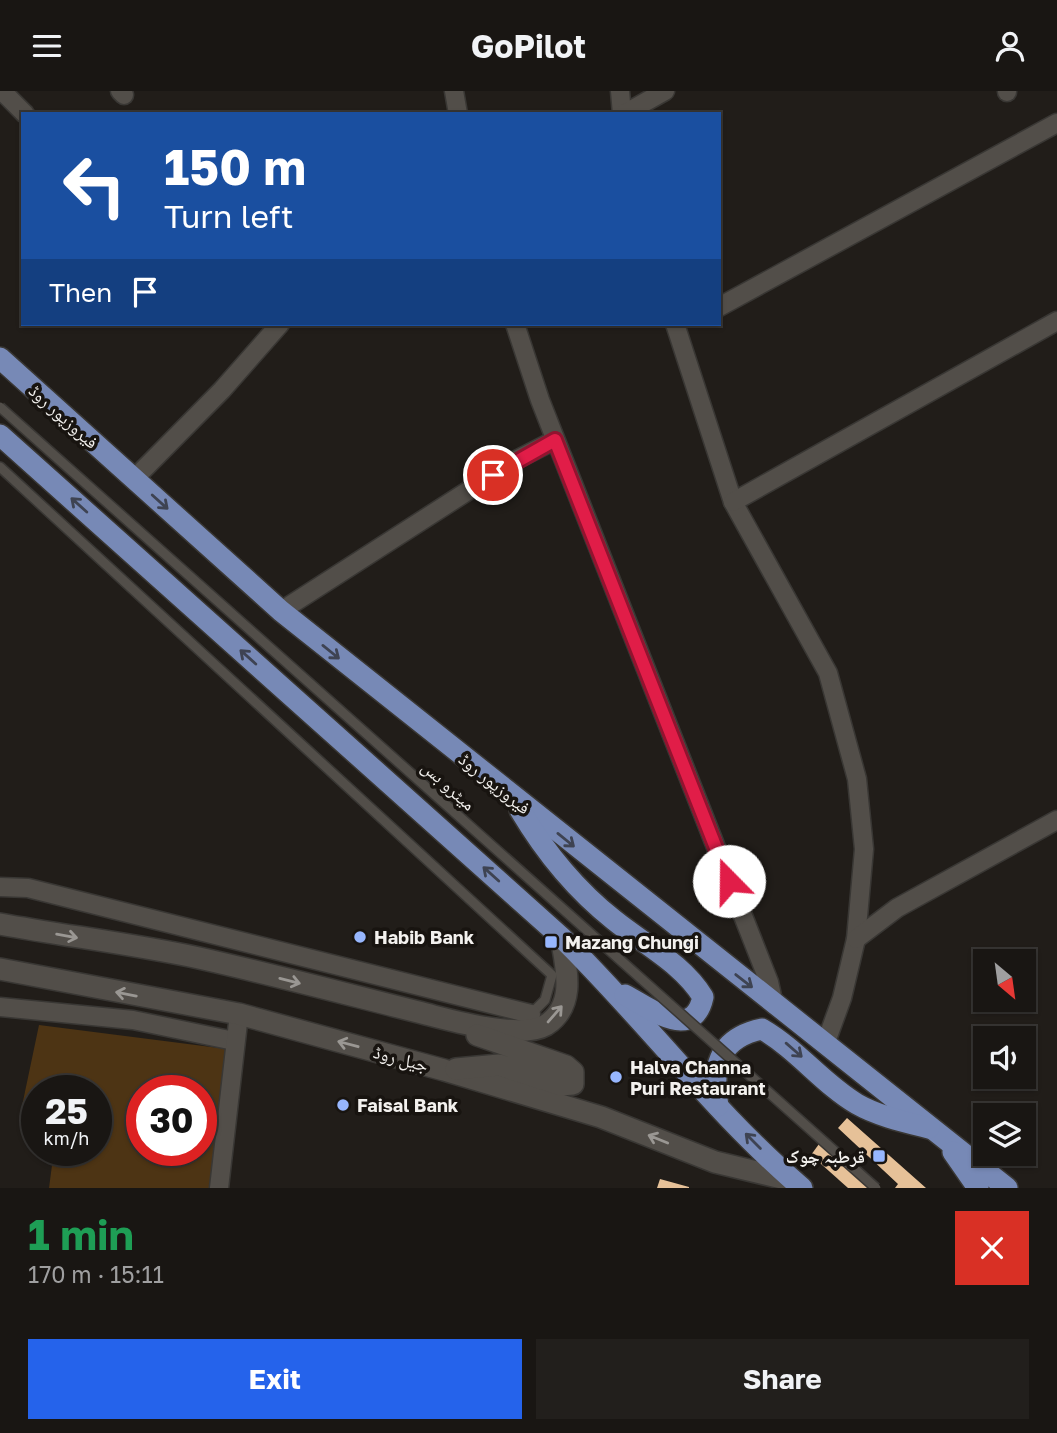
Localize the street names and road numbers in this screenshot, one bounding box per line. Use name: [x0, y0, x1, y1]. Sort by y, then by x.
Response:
street label: فیروزپور روڈ: [24, 379, 103, 454]
street label: فیروزپور روڈ: [454, 748, 535, 819]
street label: میٹرو بس: [417, 755, 480, 816]
street label: جیل روڈ: [371, 1040, 431, 1077]

